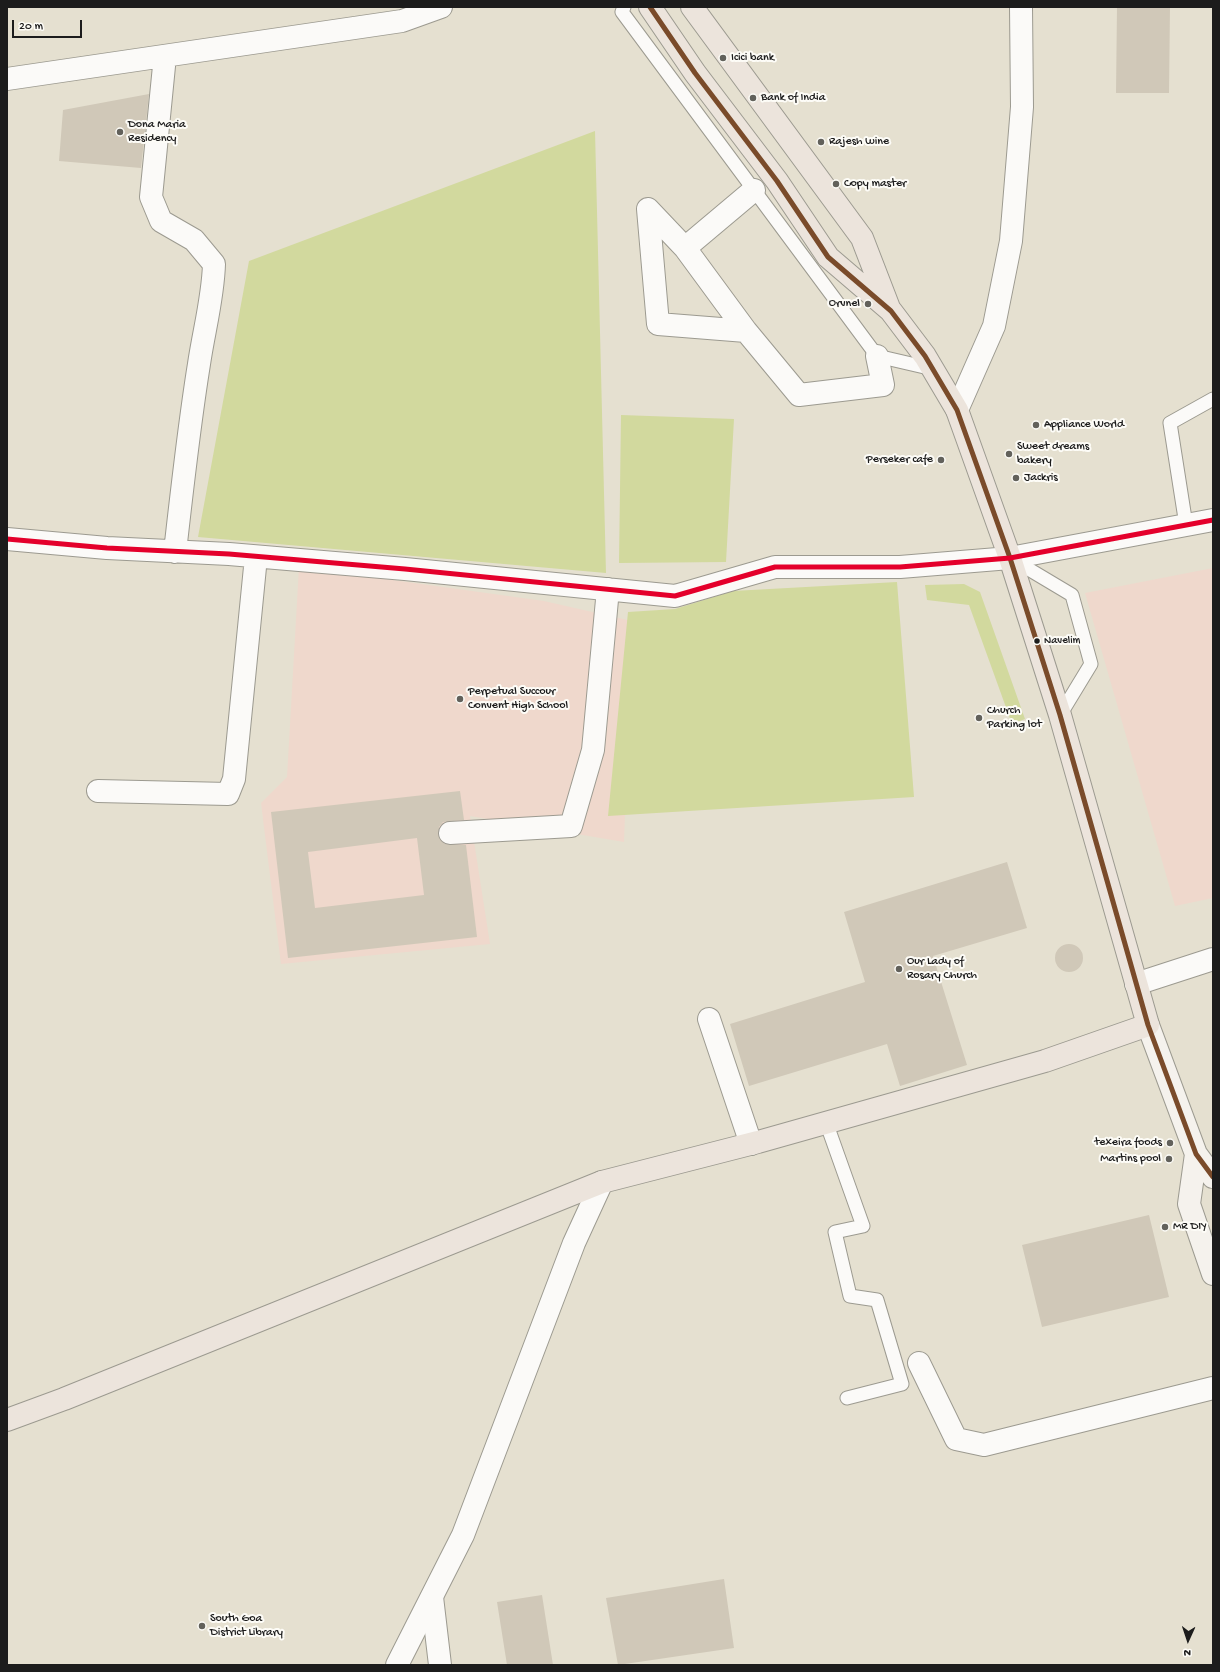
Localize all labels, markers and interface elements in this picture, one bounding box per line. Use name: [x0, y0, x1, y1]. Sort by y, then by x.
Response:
scale bar: [14, 12, 84, 38]
text: 20 m: [19, 20, 43, 34]
place label: Icici bank: [731, 51, 774, 65]
marker: Icici bank: [718, 53, 728, 63]
place label: Bank of India: [761, 91, 825, 105]
marker: Bank of India: [748, 93, 758, 103]
place label: Dona Maria Residency: [128, 118, 186, 146]
marker: Dona Maria Residency: [115, 127, 125, 137]
place label: Rajesh wine: [829, 135, 889, 149]
marker: Rajesh wine: [816, 137, 826, 147]
place label: Copy master: [844, 177, 906, 191]
marker: Copy master: [831, 179, 841, 189]
place label: Orvnel: [829, 297, 860, 311]
marker: Orvnel: [863, 299, 873, 309]
place label: Appliance World: [1044, 418, 1124, 432]
marker: Appliance World: [1031, 420, 1041, 430]
place label: Sweet dreams bakery: [1017, 440, 1089, 468]
marker: Sweet dreams bakery: [1004, 449, 1014, 459]
place label: Perseker cafe: [866, 453, 933, 467]
marker: Perseker cafe: [936, 455, 946, 465]
place label: Jackris: [1024, 471, 1058, 485]
marker: Jackris: [1011, 473, 1021, 483]
place label: Navelim: [1044, 634, 1080, 648]
marker: Navelim: [1032, 636, 1042, 646]
place label: Perpetual Succour Convent High School: [468, 685, 568, 713]
marker: Perpetual Succour Convent High School: [455, 694, 465, 704]
place label: Church Parking lot: [987, 704, 1042, 732]
marker: Church Parking lot: [974, 713, 984, 723]
place label: Our Lady of Rosary Church: [907, 955, 977, 983]
marker: Our Lady of Rosary Church: [894, 964, 904, 974]
place label: texeira foods: [1094, 1136, 1162, 1150]
marker: texeira foods: [1165, 1138, 1175, 1148]
place label: Martins pool: [1100, 1152, 1161, 1166]
marker: Martins pool: [1164, 1154, 1174, 1164]
place label: MR DIY: [1173, 1220, 1207, 1234]
marker: MR DIY: [1160, 1222, 1170, 1232]
place label: South Goa District Library: [210, 1612, 283, 1640]
north arrow: [1168, 1620, 1208, 1660]
marker: South Goa District Library: [197, 1621, 207, 1631]
text: N: [1183, 1646, 1191, 1658]

